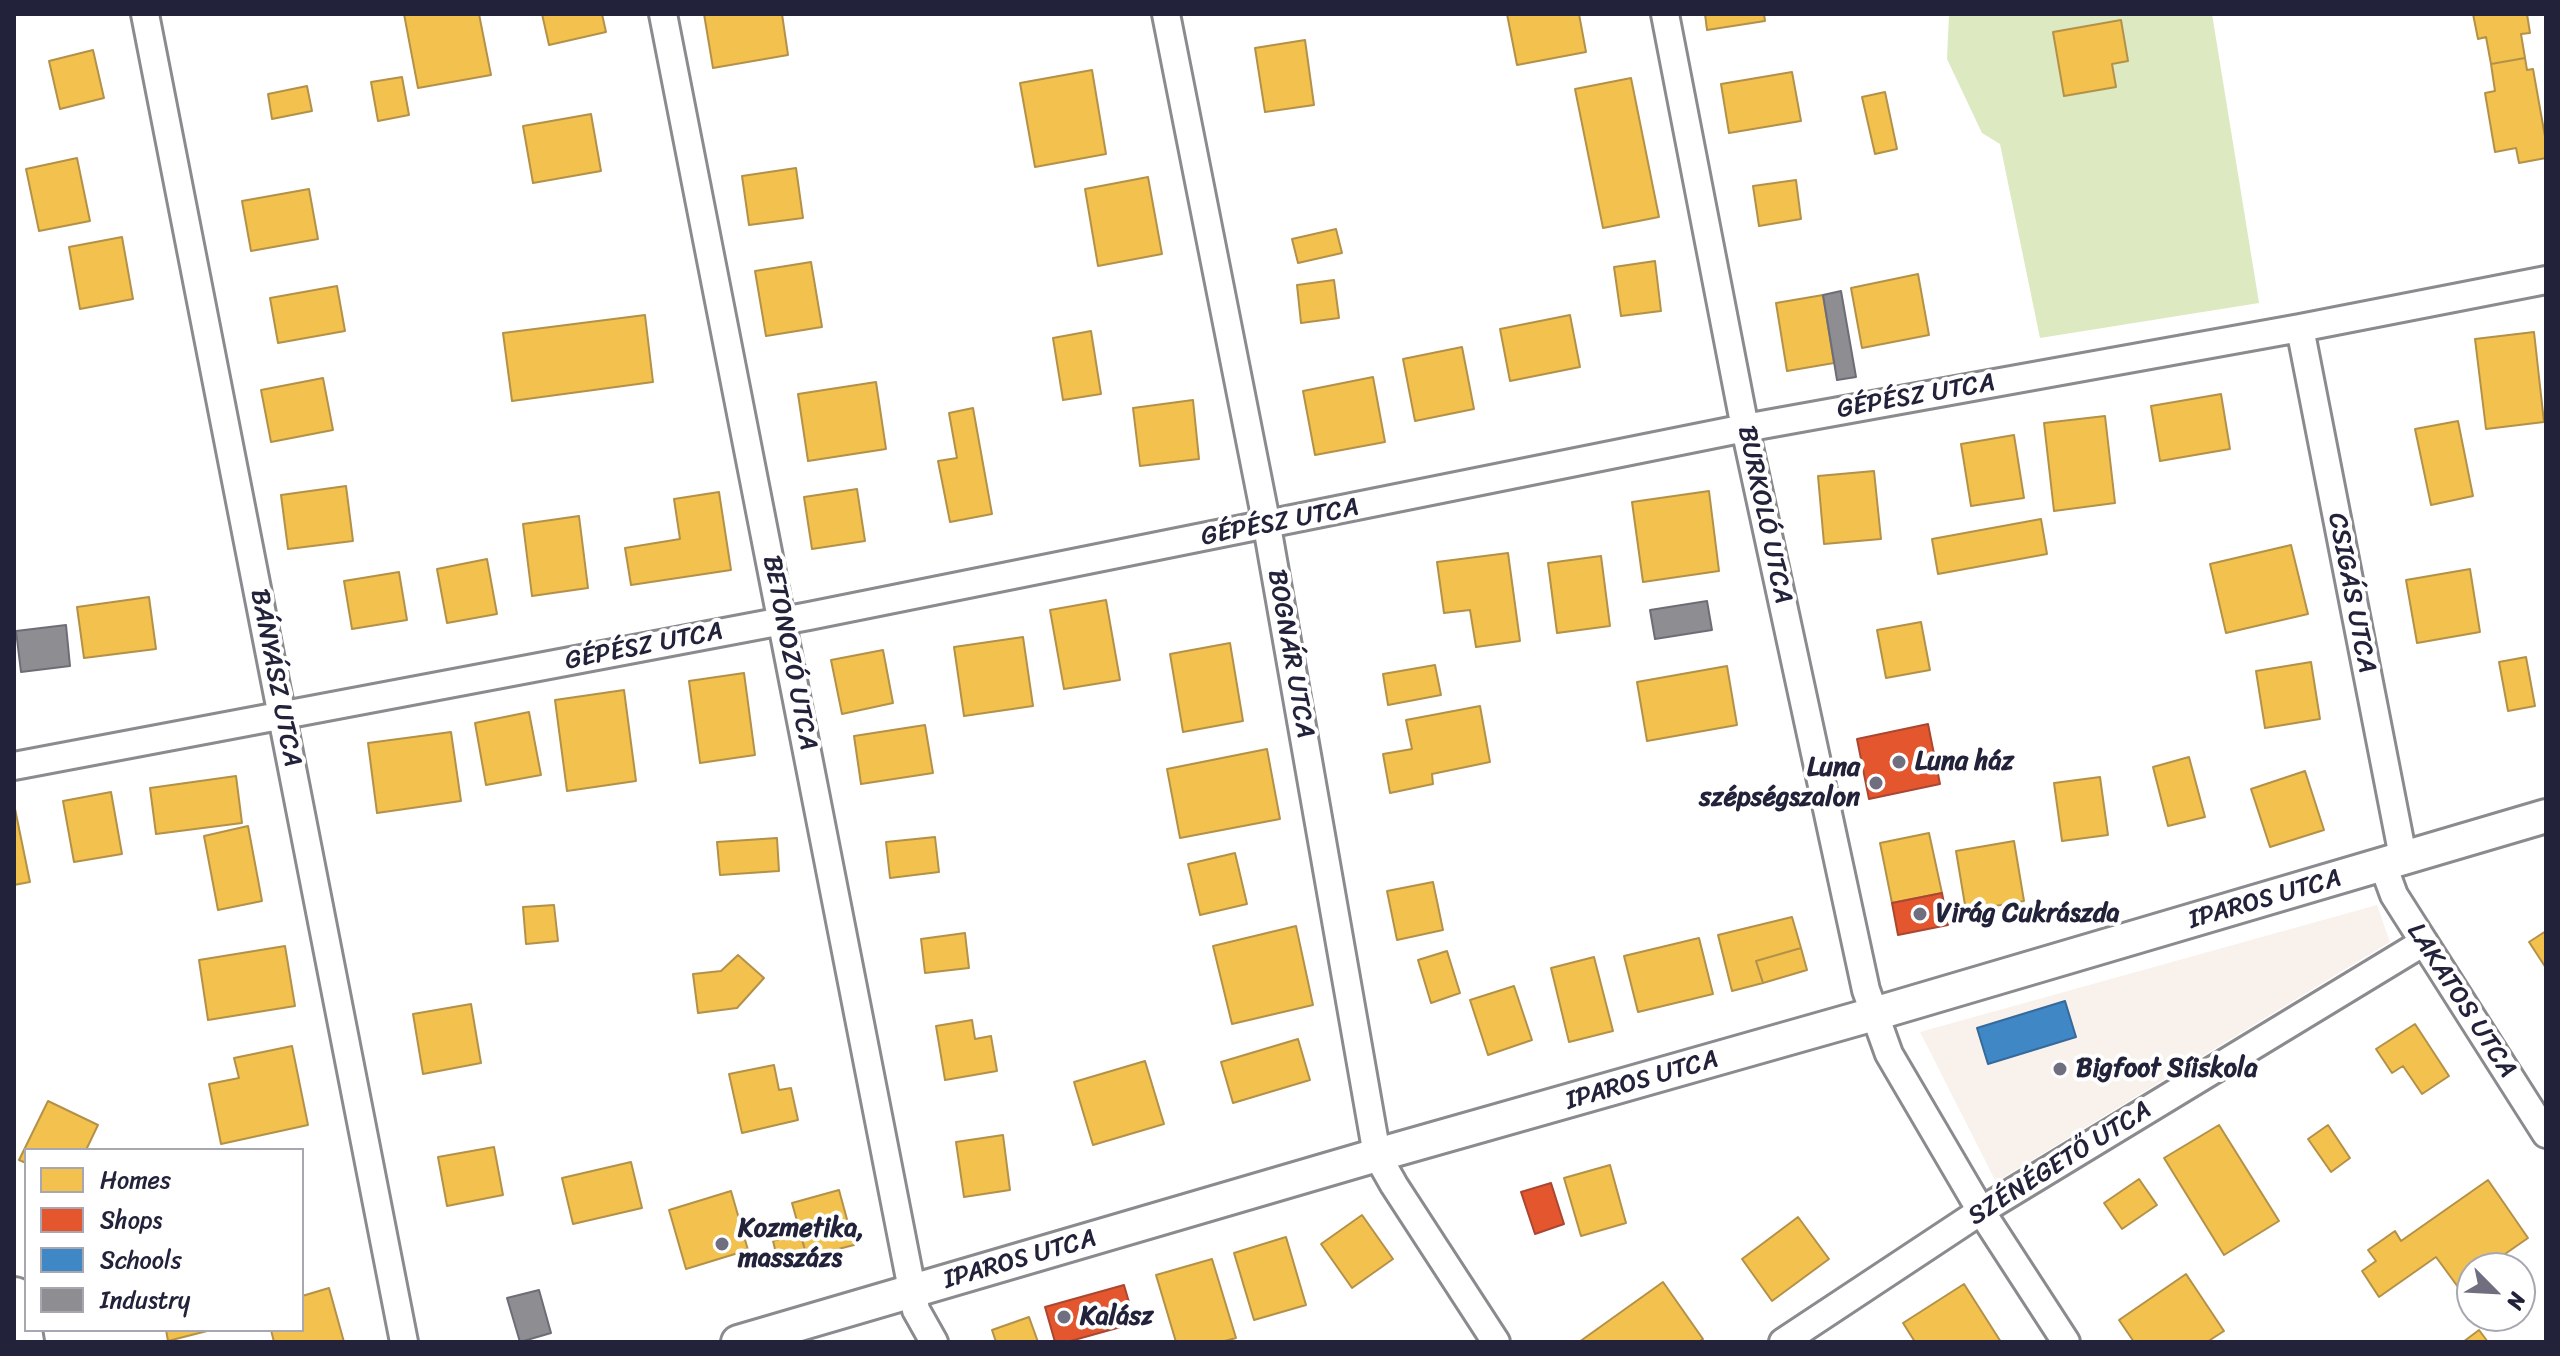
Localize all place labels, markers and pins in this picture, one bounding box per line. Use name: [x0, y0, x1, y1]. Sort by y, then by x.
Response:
place label: Luna ház: [1915, 746, 2014, 778]
place label: Luna szépségszalon: [1699, 752, 1860, 814]
marker: Luna ház: [1890, 753, 1908, 771]
marker: Luna szépségszalon: [1867, 774, 1885, 792]
place label: Virág Cukrászda: [1936, 898, 2120, 930]
marker: Virág Cukrászda: [1911, 905, 1929, 923]
place label: Bigfoot Síiskola: [2076, 1053, 2257, 1085]
marker: Bigfoot Síiskola: [2051, 1060, 2069, 1078]
place label: Kozmetika, masszázs: [738, 1213, 864, 1274]
marker: Kozmetika, masszázs: [713, 1235, 731, 1253]
place label: Kalász: [1080, 1301, 1154, 1333]
marker: Kalász: [1055, 1308, 1073, 1326]

